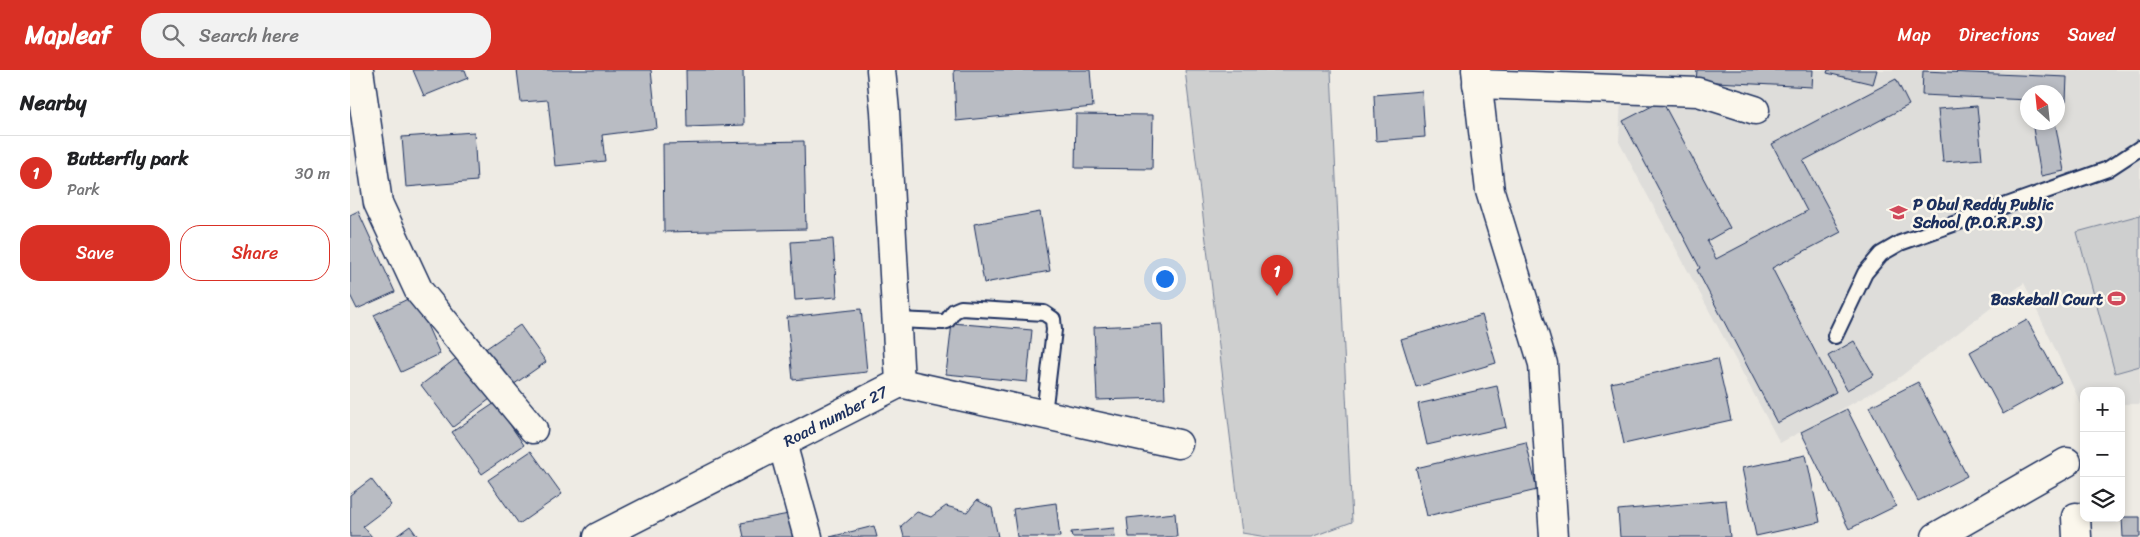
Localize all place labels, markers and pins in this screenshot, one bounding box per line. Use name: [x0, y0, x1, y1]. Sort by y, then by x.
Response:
place label: P Obul Reddy Public School (P.O.R.P.S): [1912, 190, 2054, 237]
school or university icon: P Obul Reddy Public School (P.O.R.P.S): [1889, 203, 1909, 223]
pin: 1: [1261, 255, 1293, 296]
place label: Baskeball Court: [1991, 285, 2103, 314]
sports icon: Baskeball Court: [2107, 289, 2127, 309]

